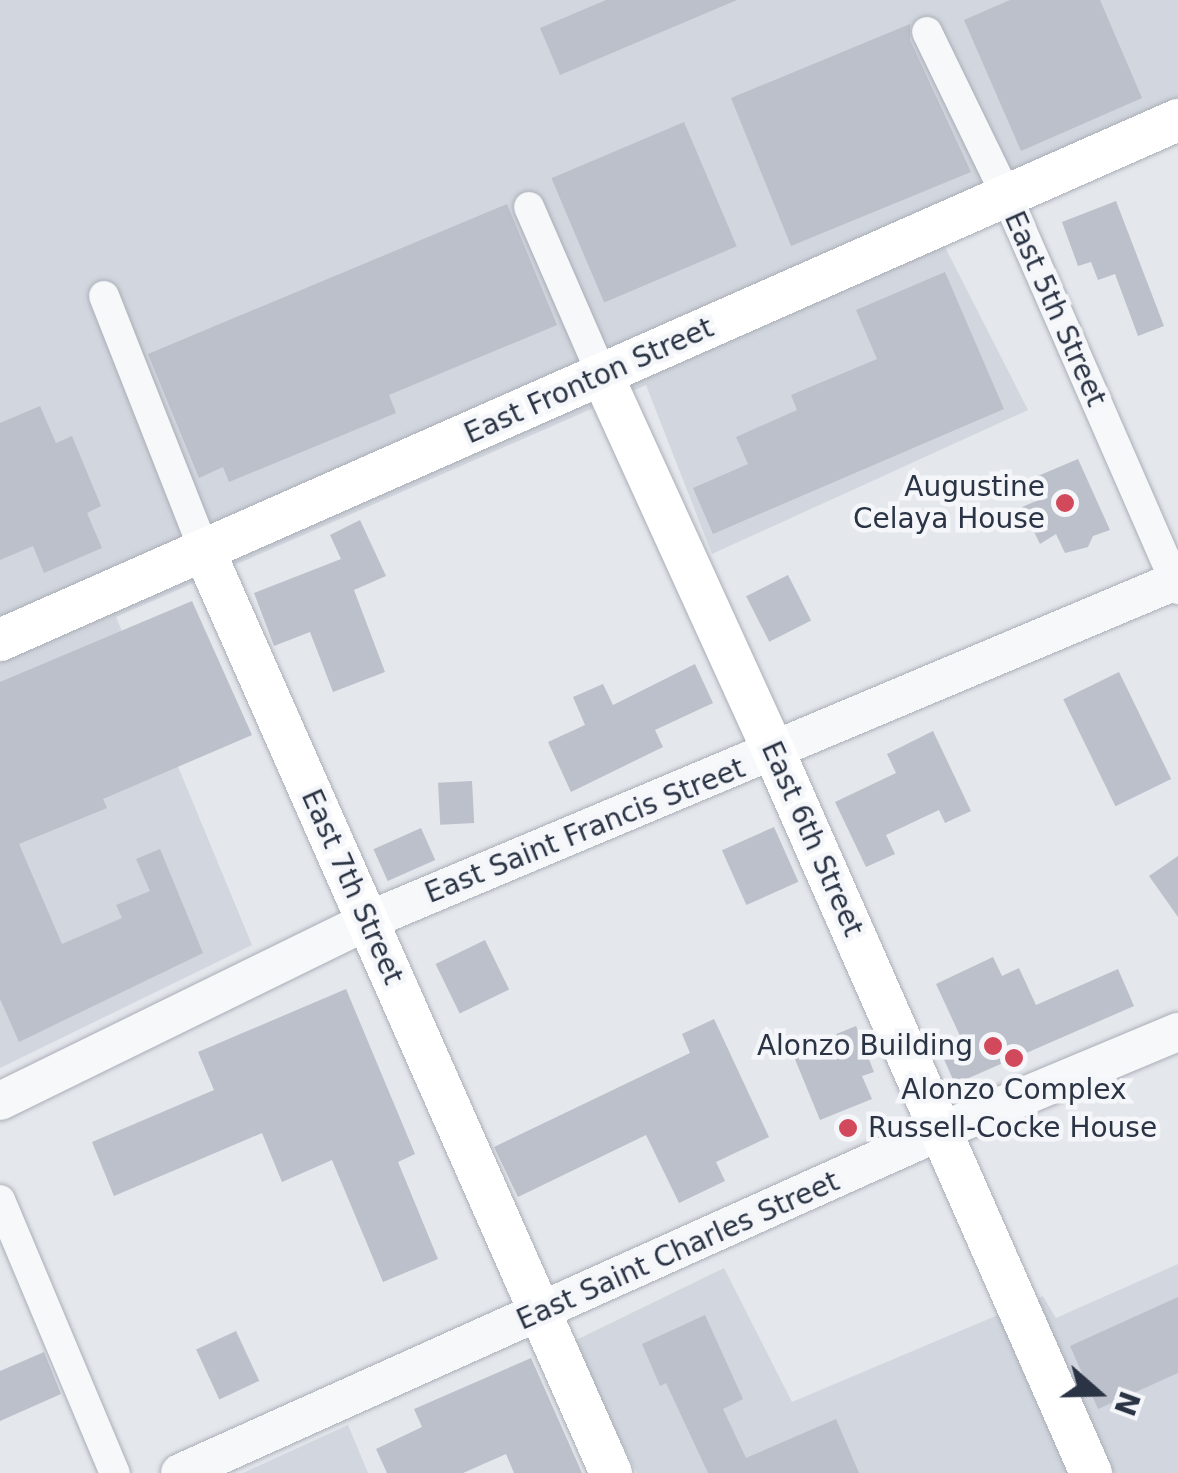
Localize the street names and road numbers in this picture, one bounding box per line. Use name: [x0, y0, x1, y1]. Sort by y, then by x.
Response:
street label: East 5th Street: [997, 206, 1113, 412]
street label: East Fronton Street: [459, 311, 719, 451]
street label: East 6th Street: [754, 736, 870, 942]
street label: East Saint Francis Street: [420, 751, 750, 911]
street label: East 7th Street: [294, 784, 410, 990]
street label: East Saint Charles Street: [512, 1165, 844, 1337]

